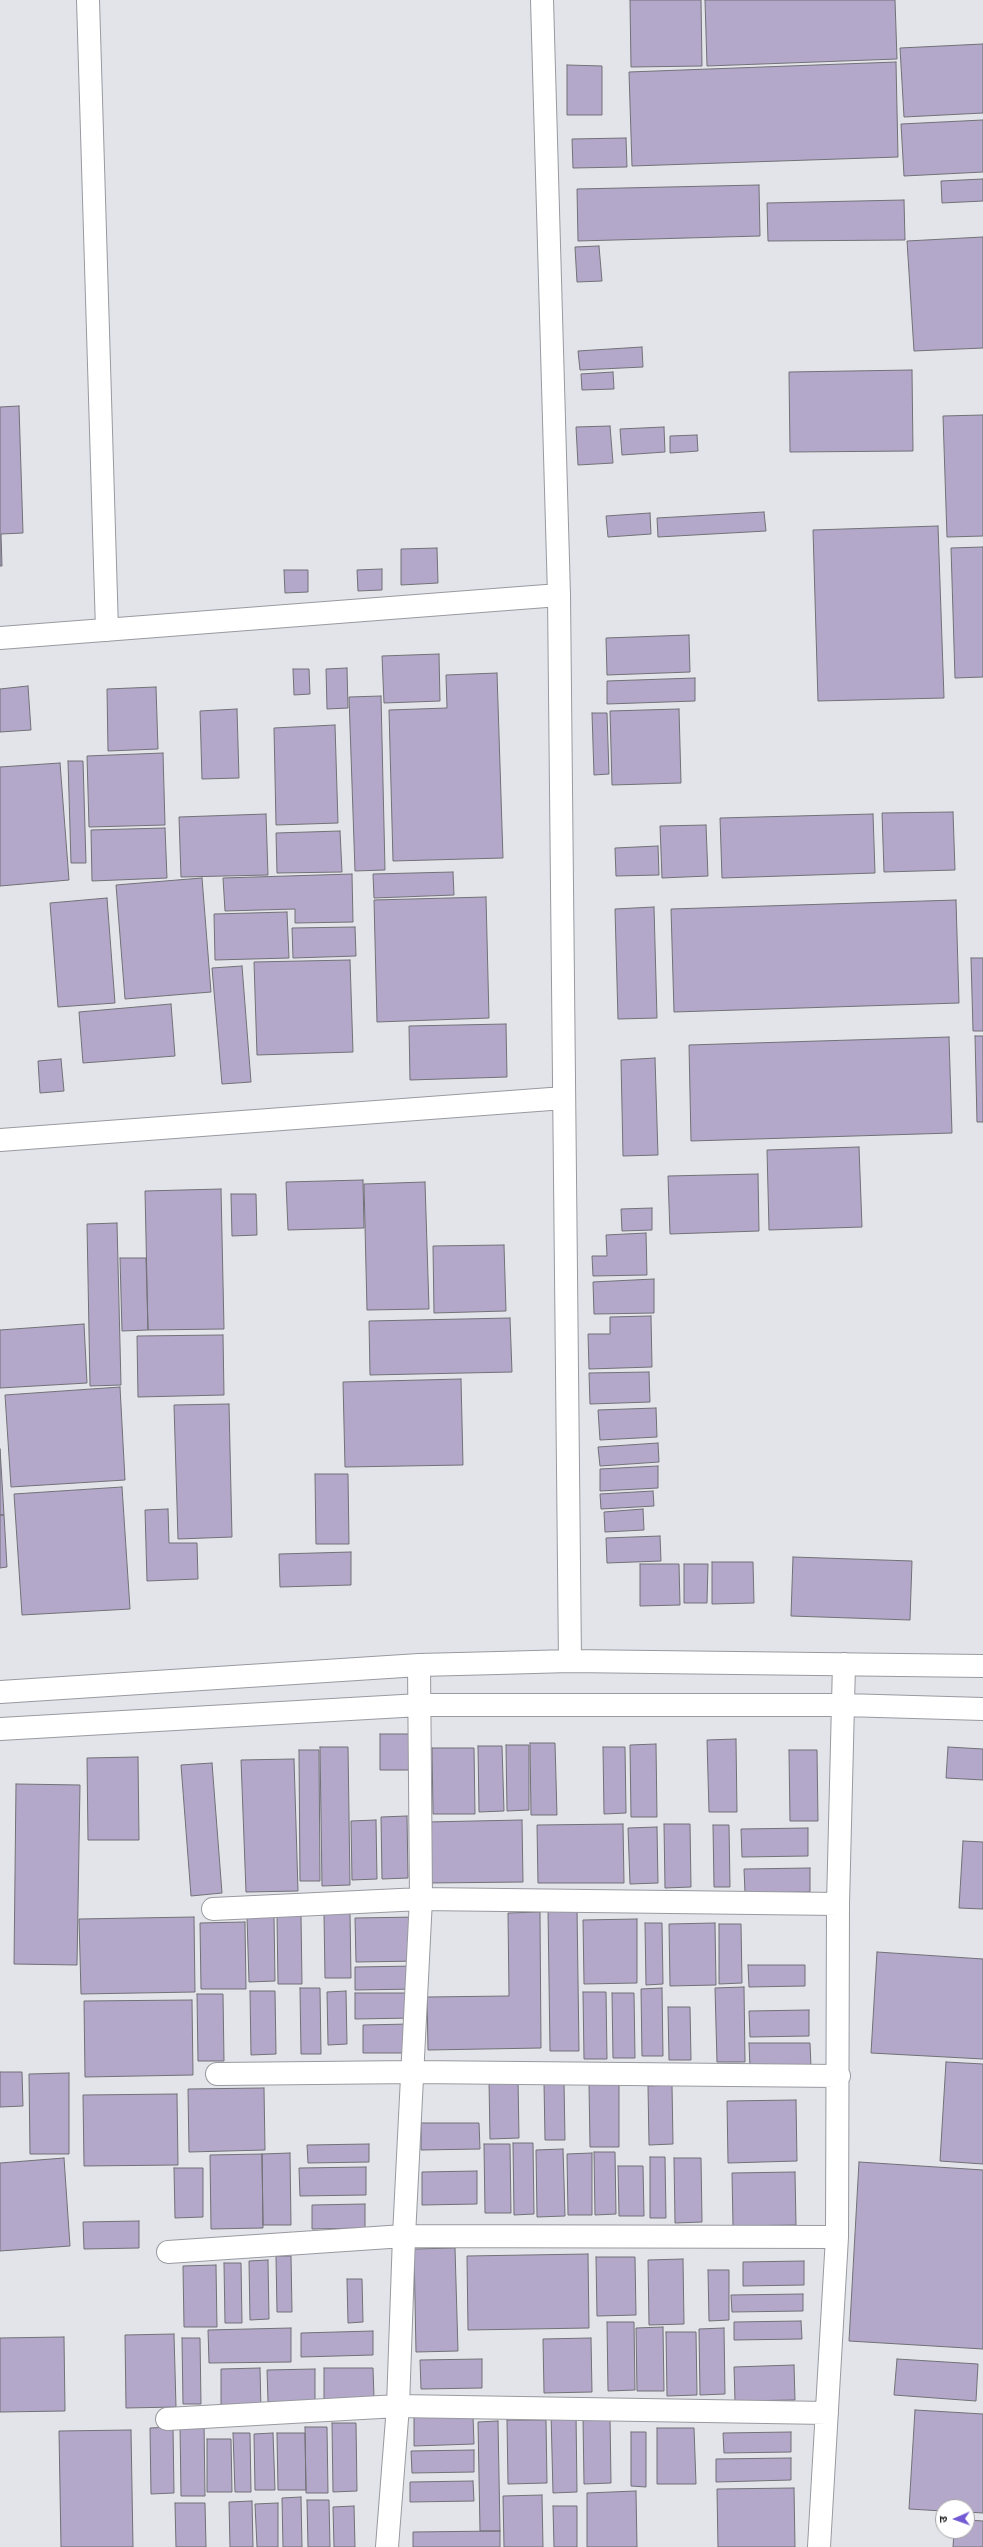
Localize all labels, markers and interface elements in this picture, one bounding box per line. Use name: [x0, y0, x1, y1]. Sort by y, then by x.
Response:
north arrow: [935, 2499, 975, 2539]
text: उ: [937, 2516, 950, 2523]

